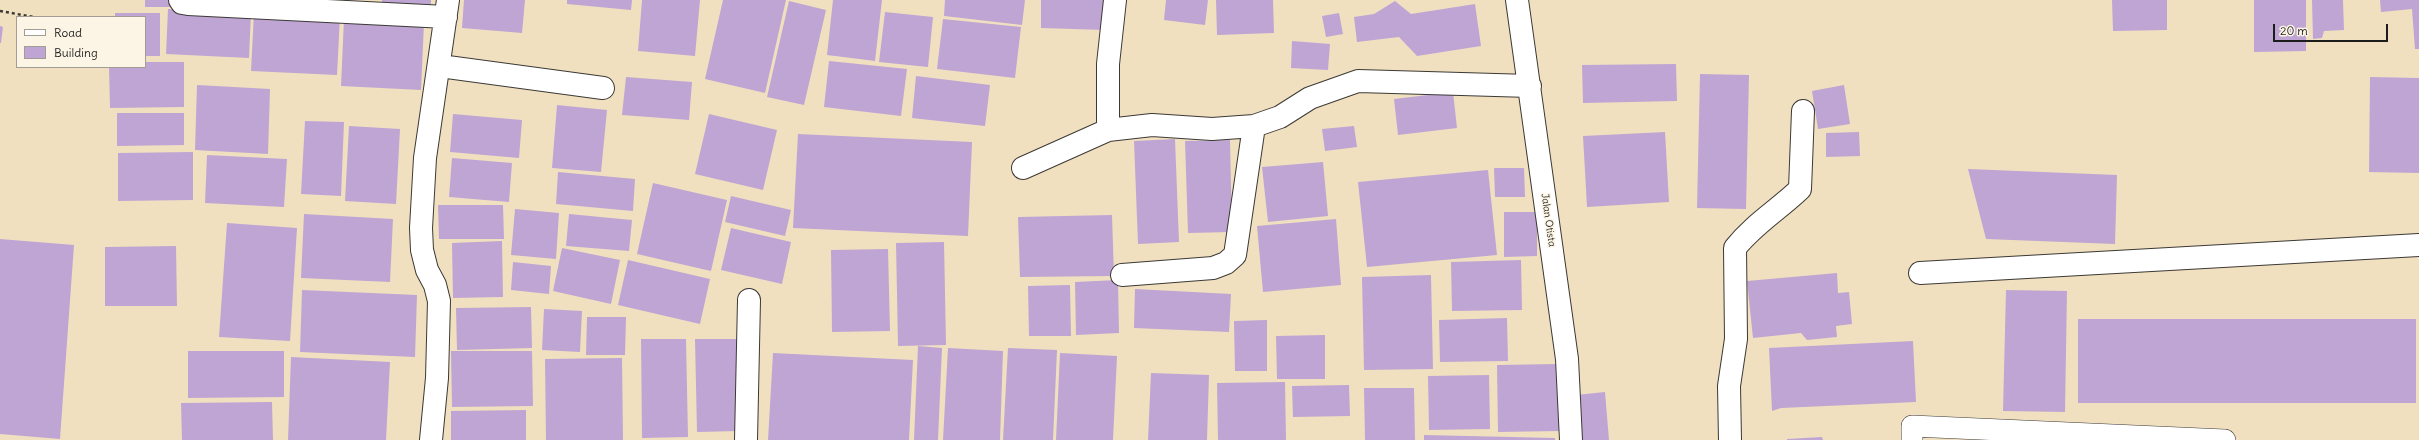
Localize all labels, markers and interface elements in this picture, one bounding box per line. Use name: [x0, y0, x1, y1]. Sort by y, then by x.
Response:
legend: [16, 16, 146, 68]
scale bar: [2275, 16, 2390, 42]
text: 20 m: [2280, 23, 2308, 38]
text: Road: [54, 25, 82, 40]
text: Building: [54, 45, 98, 60]
street label: Jalan Otista: [1538, 192, 1558, 248]

